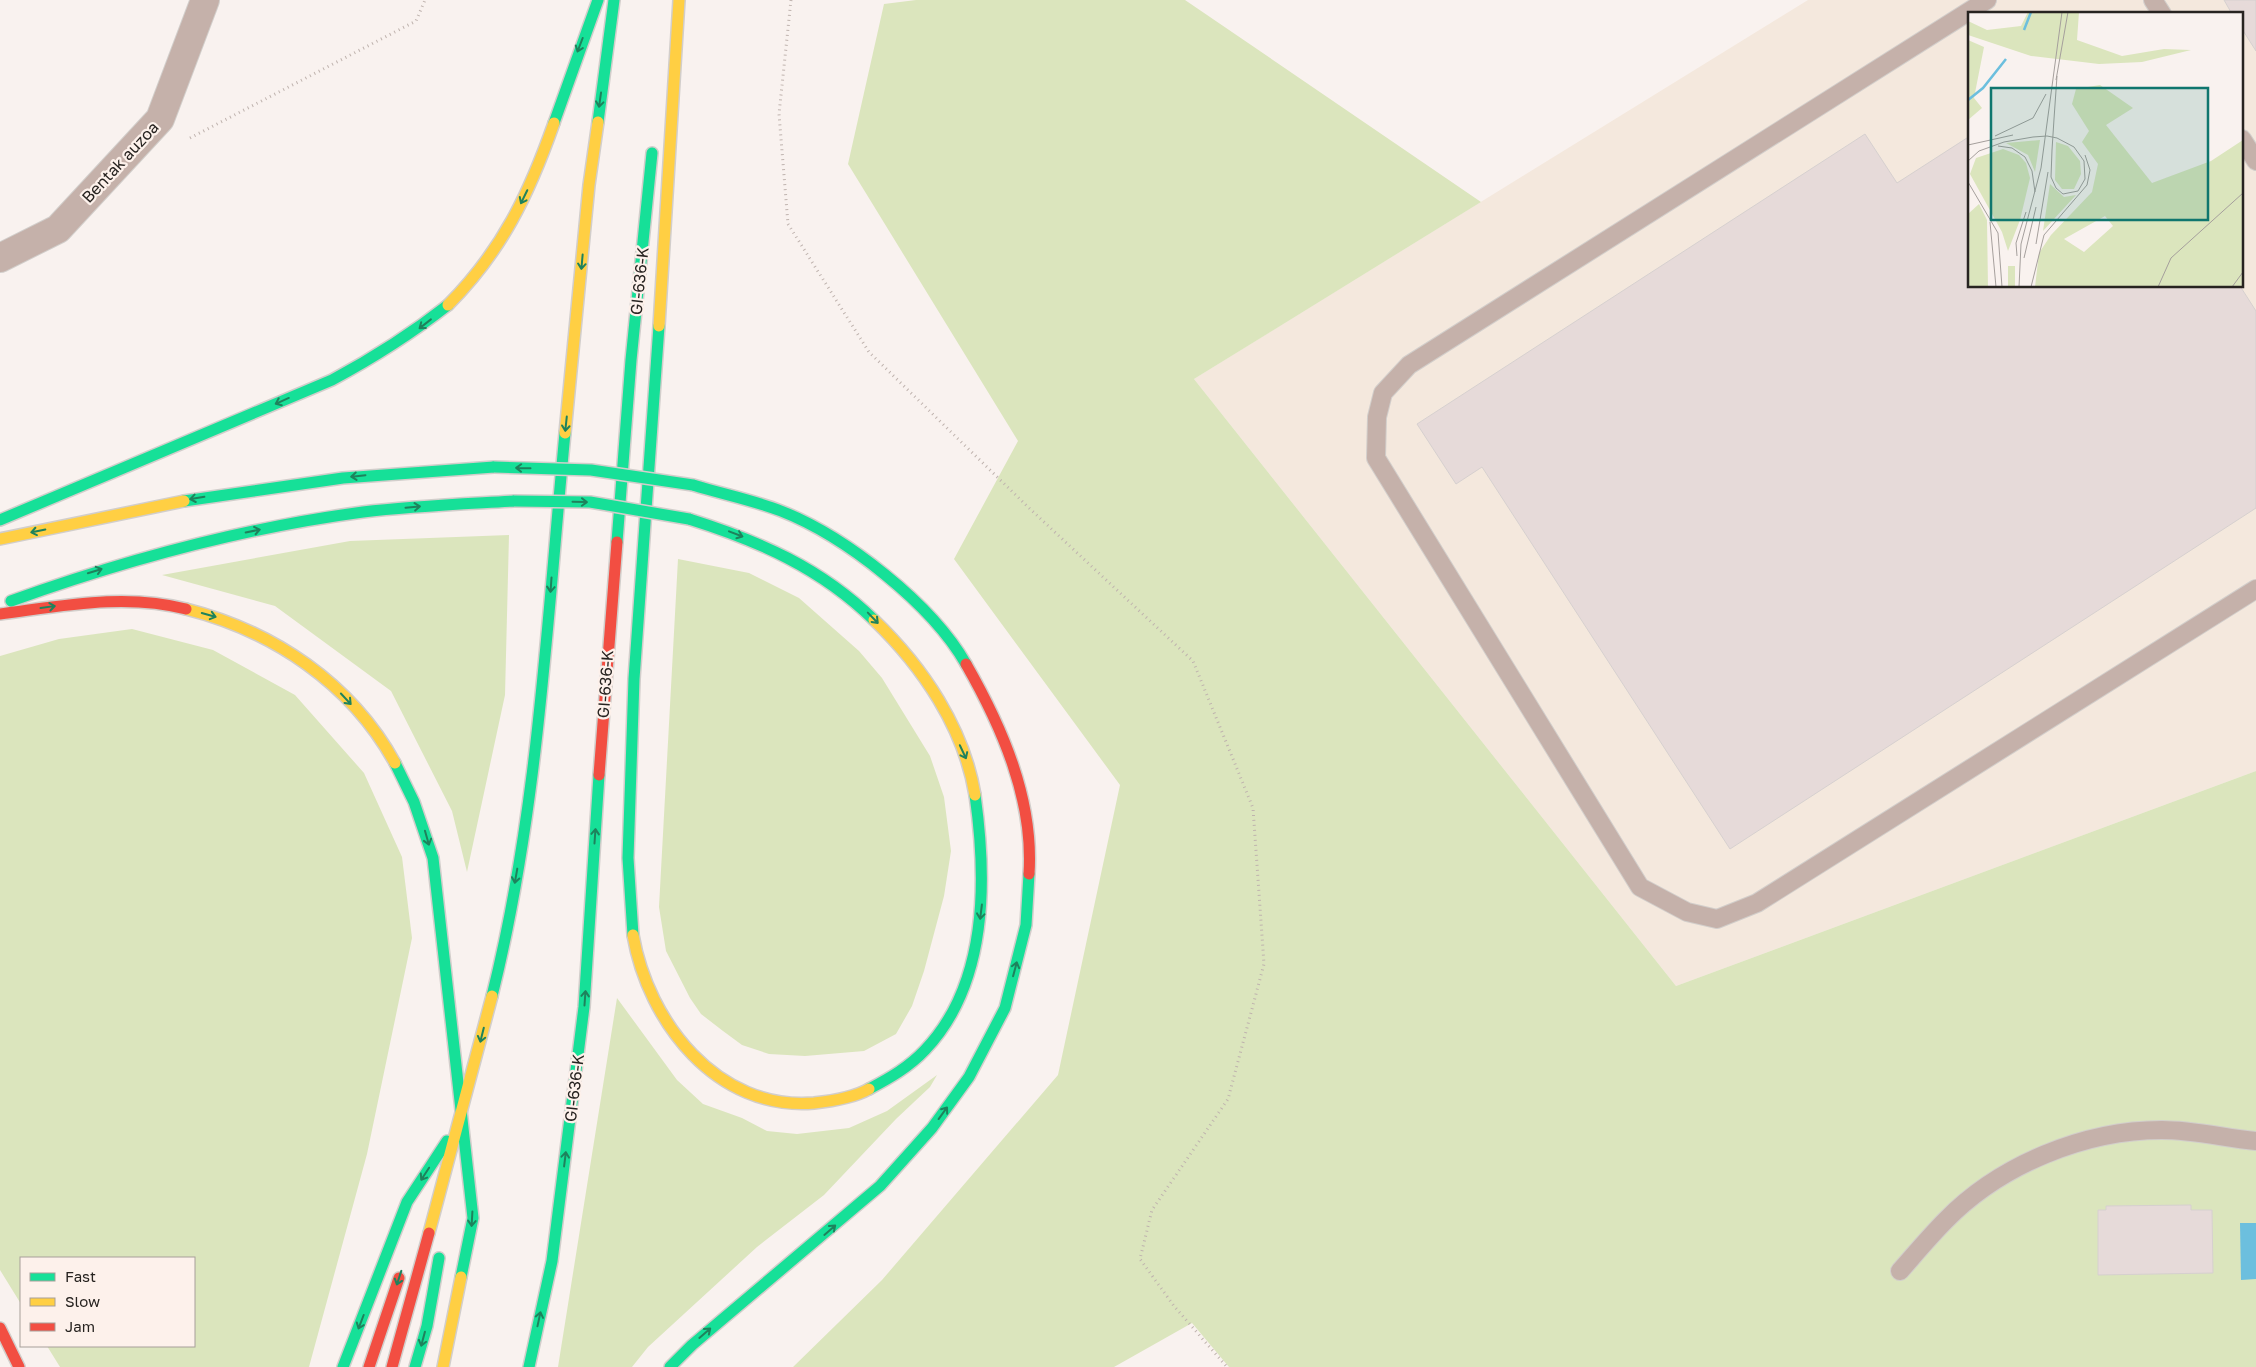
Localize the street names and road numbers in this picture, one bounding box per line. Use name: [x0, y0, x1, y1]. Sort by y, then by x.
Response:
street label: Bentak auzoa: [77, 117, 163, 207]
street label: GI-636-K: [625, 246, 653, 316]
street label: GI-636-K: [593, 649, 617, 719]
street label: GI-636-K: [560, 1053, 588, 1123]

